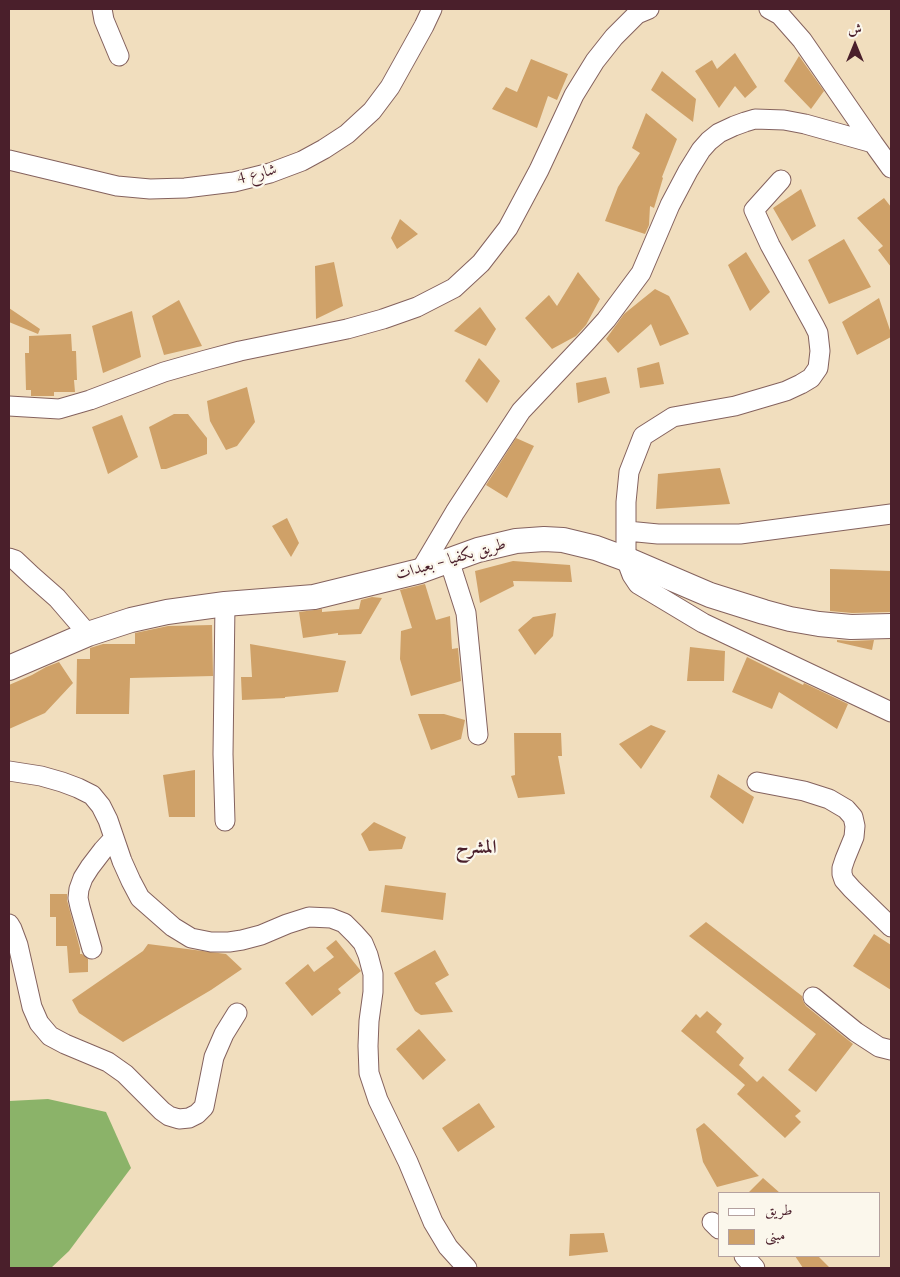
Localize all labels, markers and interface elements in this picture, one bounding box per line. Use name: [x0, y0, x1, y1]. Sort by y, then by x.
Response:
north arrow: [830, 20, 880, 70]
text: ش: [848, 20, 862, 39]
street label: شارع 4: [235, 161, 279, 189]
street label: طريق بكفيا - بعبدات: [394, 535, 508, 585]
district label: المشرح: [455, 838, 497, 860]
legend: [718, 1192, 880, 1257]
text: طريق: [765, 1200, 792, 1220]
text: مبنى: [765, 1225, 785, 1245]

